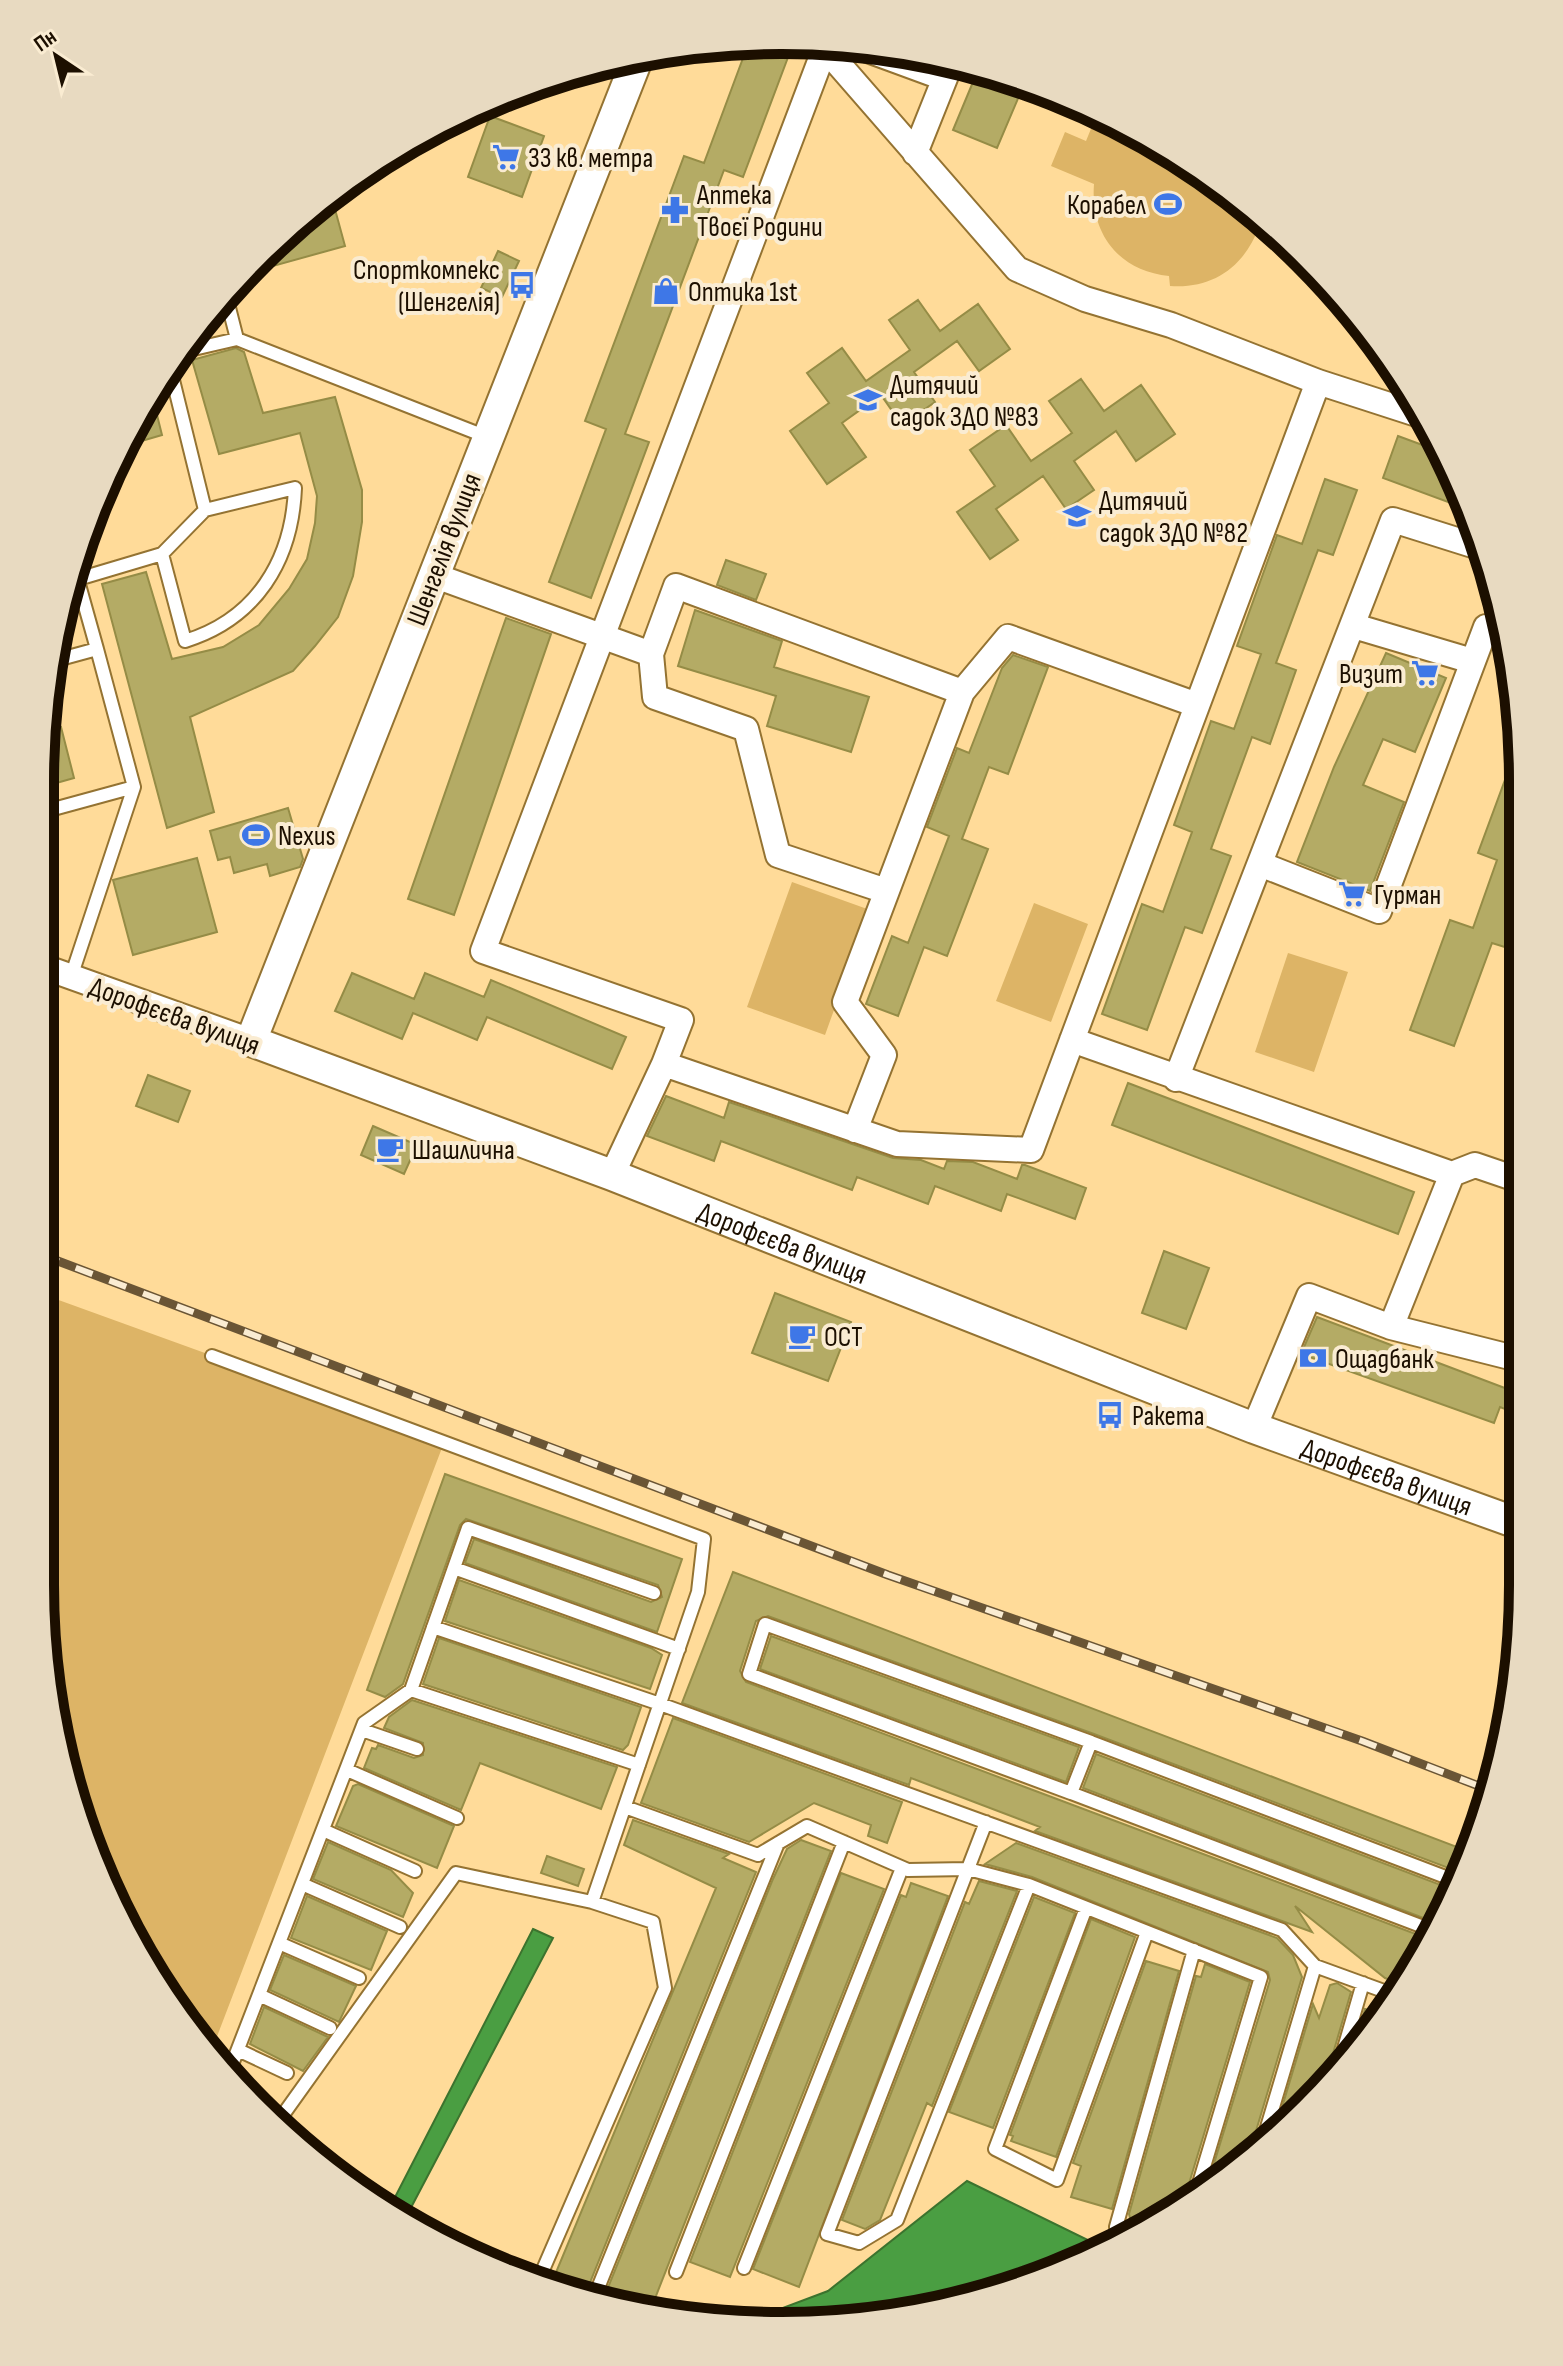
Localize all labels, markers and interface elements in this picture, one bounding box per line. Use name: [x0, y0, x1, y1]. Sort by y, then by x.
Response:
north arrow: [16, 16, 96, 96]
text: Пн: [29, 24, 62, 58]
supermarket icon: 33 кв. метра: [491, 142, 521, 172]
place label: 33 кв. метра: [528, 142, 653, 175]
place label: Аптека Твоєї Родини: [696, 179, 823, 244]
place label: Корабел: [1067, 189, 1146, 222]
sports icon: Корабел: [1153, 189, 1183, 219]
pharmacy icon: Аптека Твоєї Родини: [660, 195, 690, 225]
place label: Спорткомпекс (Шенгелія): [353, 254, 500, 319]
bus stop icon: Спорткомпекс (Шенгелія): [507, 270, 537, 300]
shop icon: Оптика 1st: [651, 276, 681, 306]
place label: Оптика 1st: [688, 276, 798, 309]
place label: Дитячий садок ЗДО №83: [890, 369, 1039, 434]
school or university icon: Дитячий садок ЗДО №83: [853, 385, 883, 415]
street label: Шенгелія вулиця: [400, 469, 489, 630]
place label: Дитячий садок ЗДО №82: [1099, 485, 1248, 550]
school or university icon: Дитячий садок ЗДО №82: [1062, 501, 1092, 531]
place label: Визит: [1339, 658, 1403, 691]
supermarket icon: Визит: [1410, 658, 1440, 688]
sports icon: Nexus: [241, 820, 271, 850]
place label: Nexus: [278, 820, 335, 853]
supermarket icon: Гурман: [1337, 879, 1367, 909]
place label: Гурман: [1374, 879, 1441, 912]
street label: Дорофєєва вулиця: [85, 970, 264, 1063]
cafe icon: Шашлична: [375, 1134, 405, 1164]
place label: Шашлична: [412, 1134, 515, 1167]
street label: Дорофєєва вулиця: [693, 1196, 872, 1292]
cafe icon: ОСТ: [787, 1321, 817, 1351]
place label: ОСТ: [824, 1321, 863, 1354]
bank icon: Ощадбанк: [1298, 1343, 1328, 1373]
place label: Ощадбанк: [1335, 1343, 1434, 1376]
bus stop icon: Ракета: [1095, 1400, 1125, 1430]
place label: Ракета: [1132, 1400, 1205, 1433]
street label: Дорофєєва вулиця: [1297, 1432, 1476, 1523]

